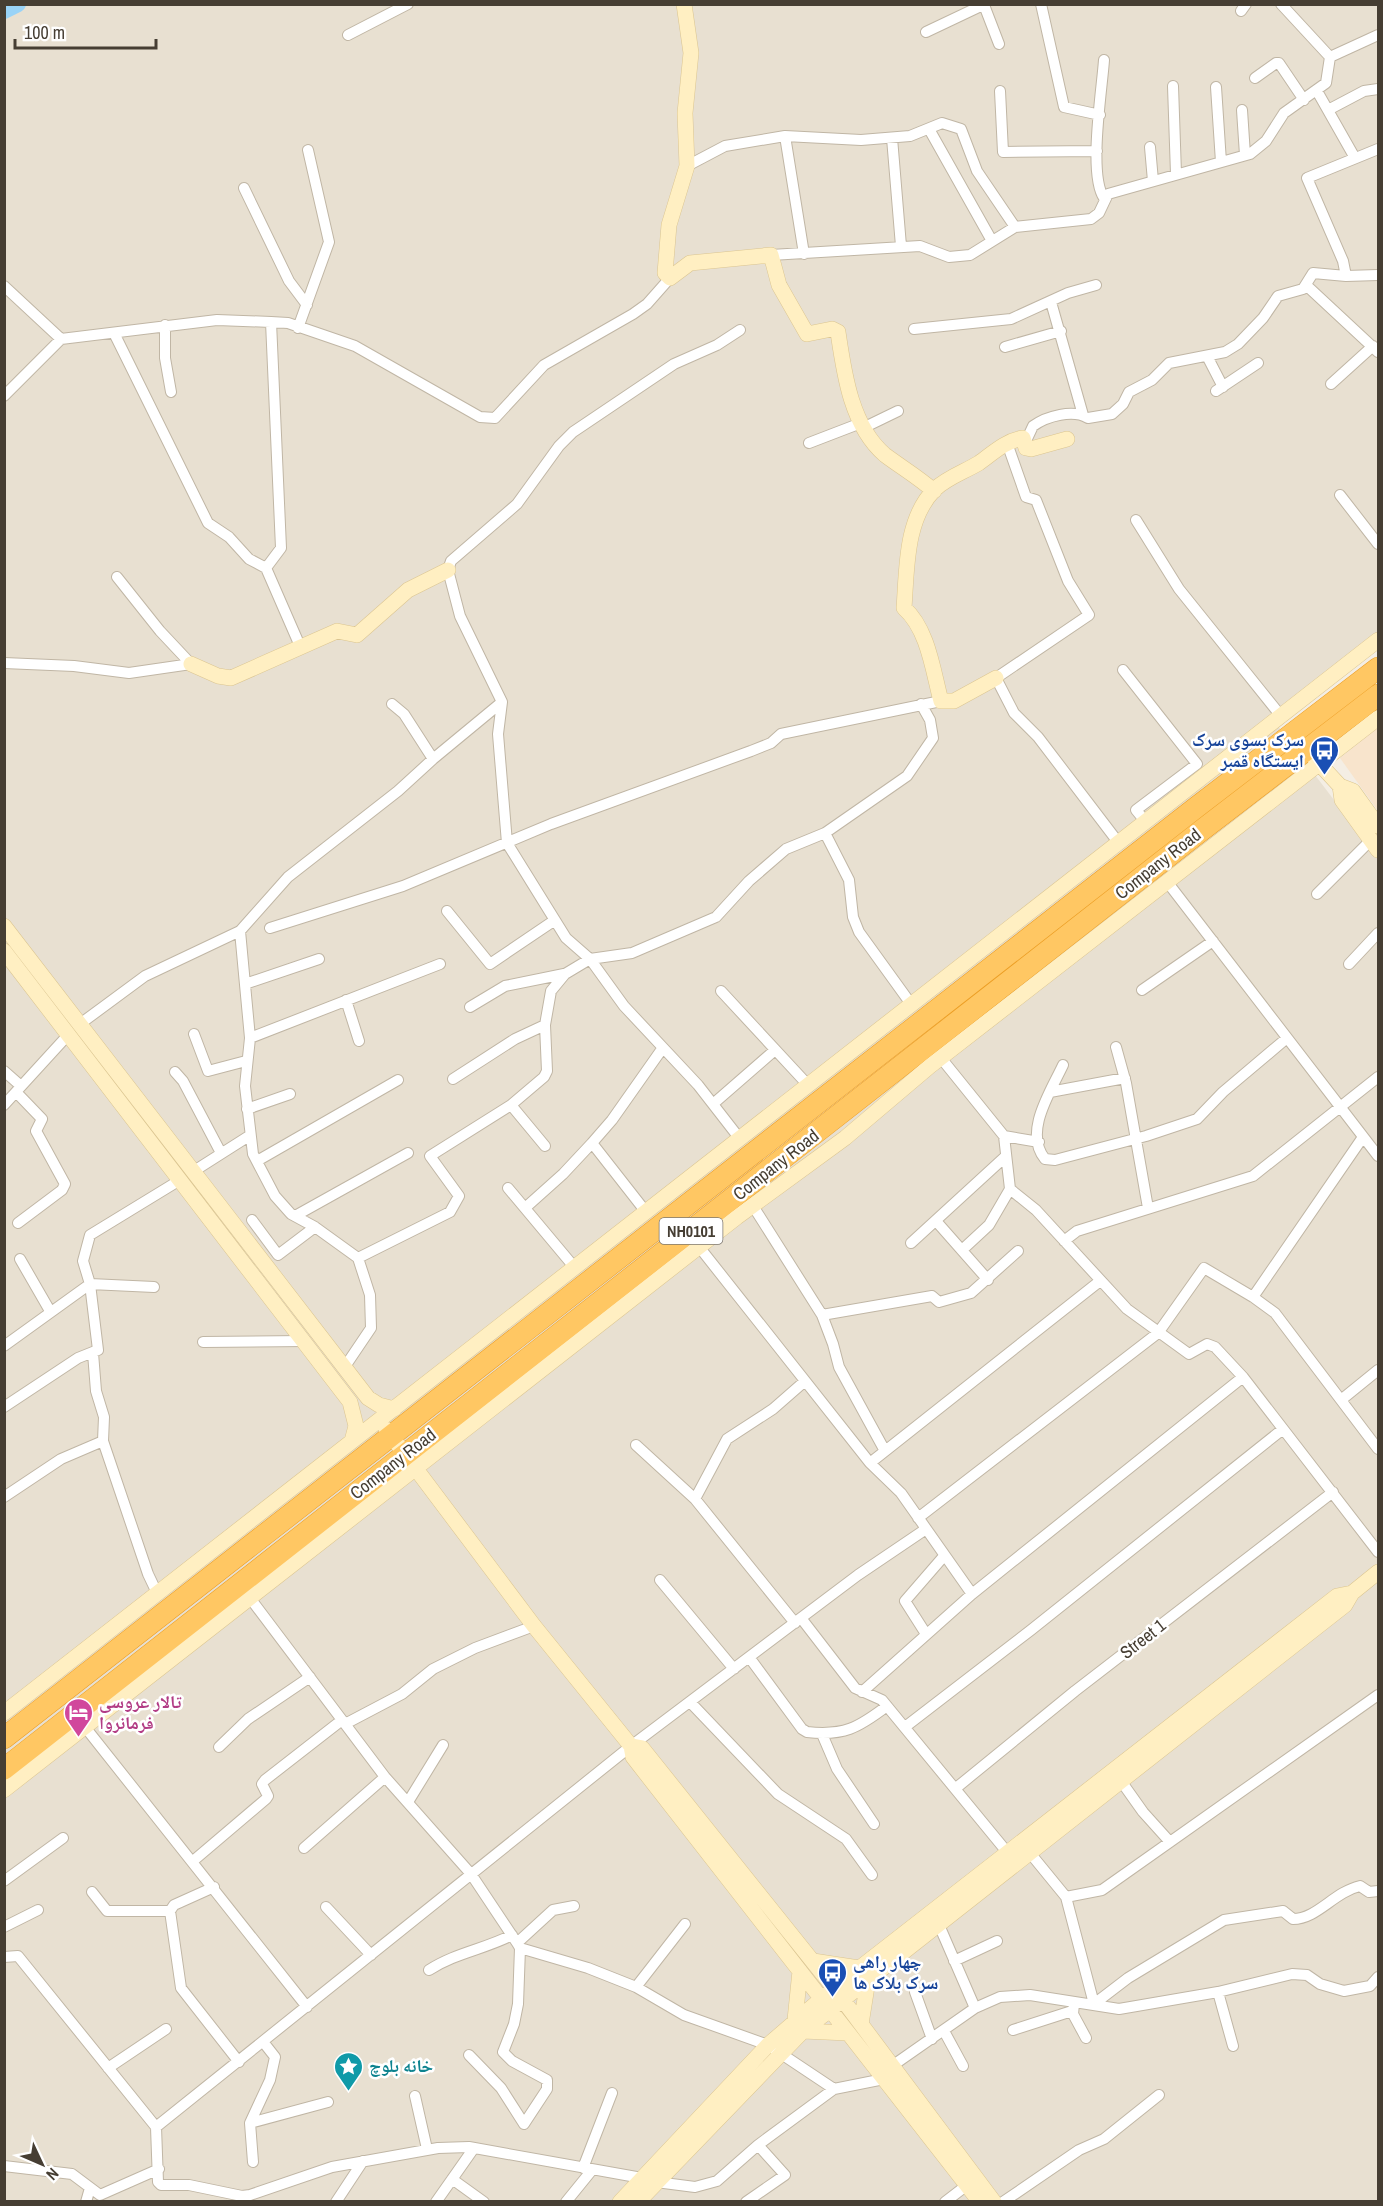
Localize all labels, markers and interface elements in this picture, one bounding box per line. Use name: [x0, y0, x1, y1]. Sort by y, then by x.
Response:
scale bar: [15, 12, 156, 50]
text: 100 m: [24, 20, 65, 45]
place label: سرک بسوی سرک ایستگاه قمبر: [1192, 727, 1304, 773]
bus stop icon: سرک بسوی سرک ایستگاه قمبر: [1309, 734, 1341, 776]
street label: Company Road: [1110, 822, 1206, 905]
street label: Company Road: [728, 1123, 824, 1206]
road number: NH0101: [660, 1218, 722, 1244]
street label: Company Road: [345, 1422, 441, 1505]
street label: Street 1: [1115, 1612, 1171, 1664]
place label: تالار عروسی فرمانروا: [99, 1689, 182, 1735]
hotel icon: تالار عروسی فرمانروا: [62, 1696, 94, 1738]
place label: چهار راهی سرک بلاک ها: [853, 1949, 938, 1995]
bus stop icon: چهار راهی سرک بلاک ها: [816, 1956, 848, 1998]
place icon: خانه بلوچ: [332, 2050, 364, 2092]
place label: خانه بلوچ: [369, 2053, 434, 2078]
north arrow: [12, 2134, 72, 2194]
text: N: [42, 2163, 64, 2185]

